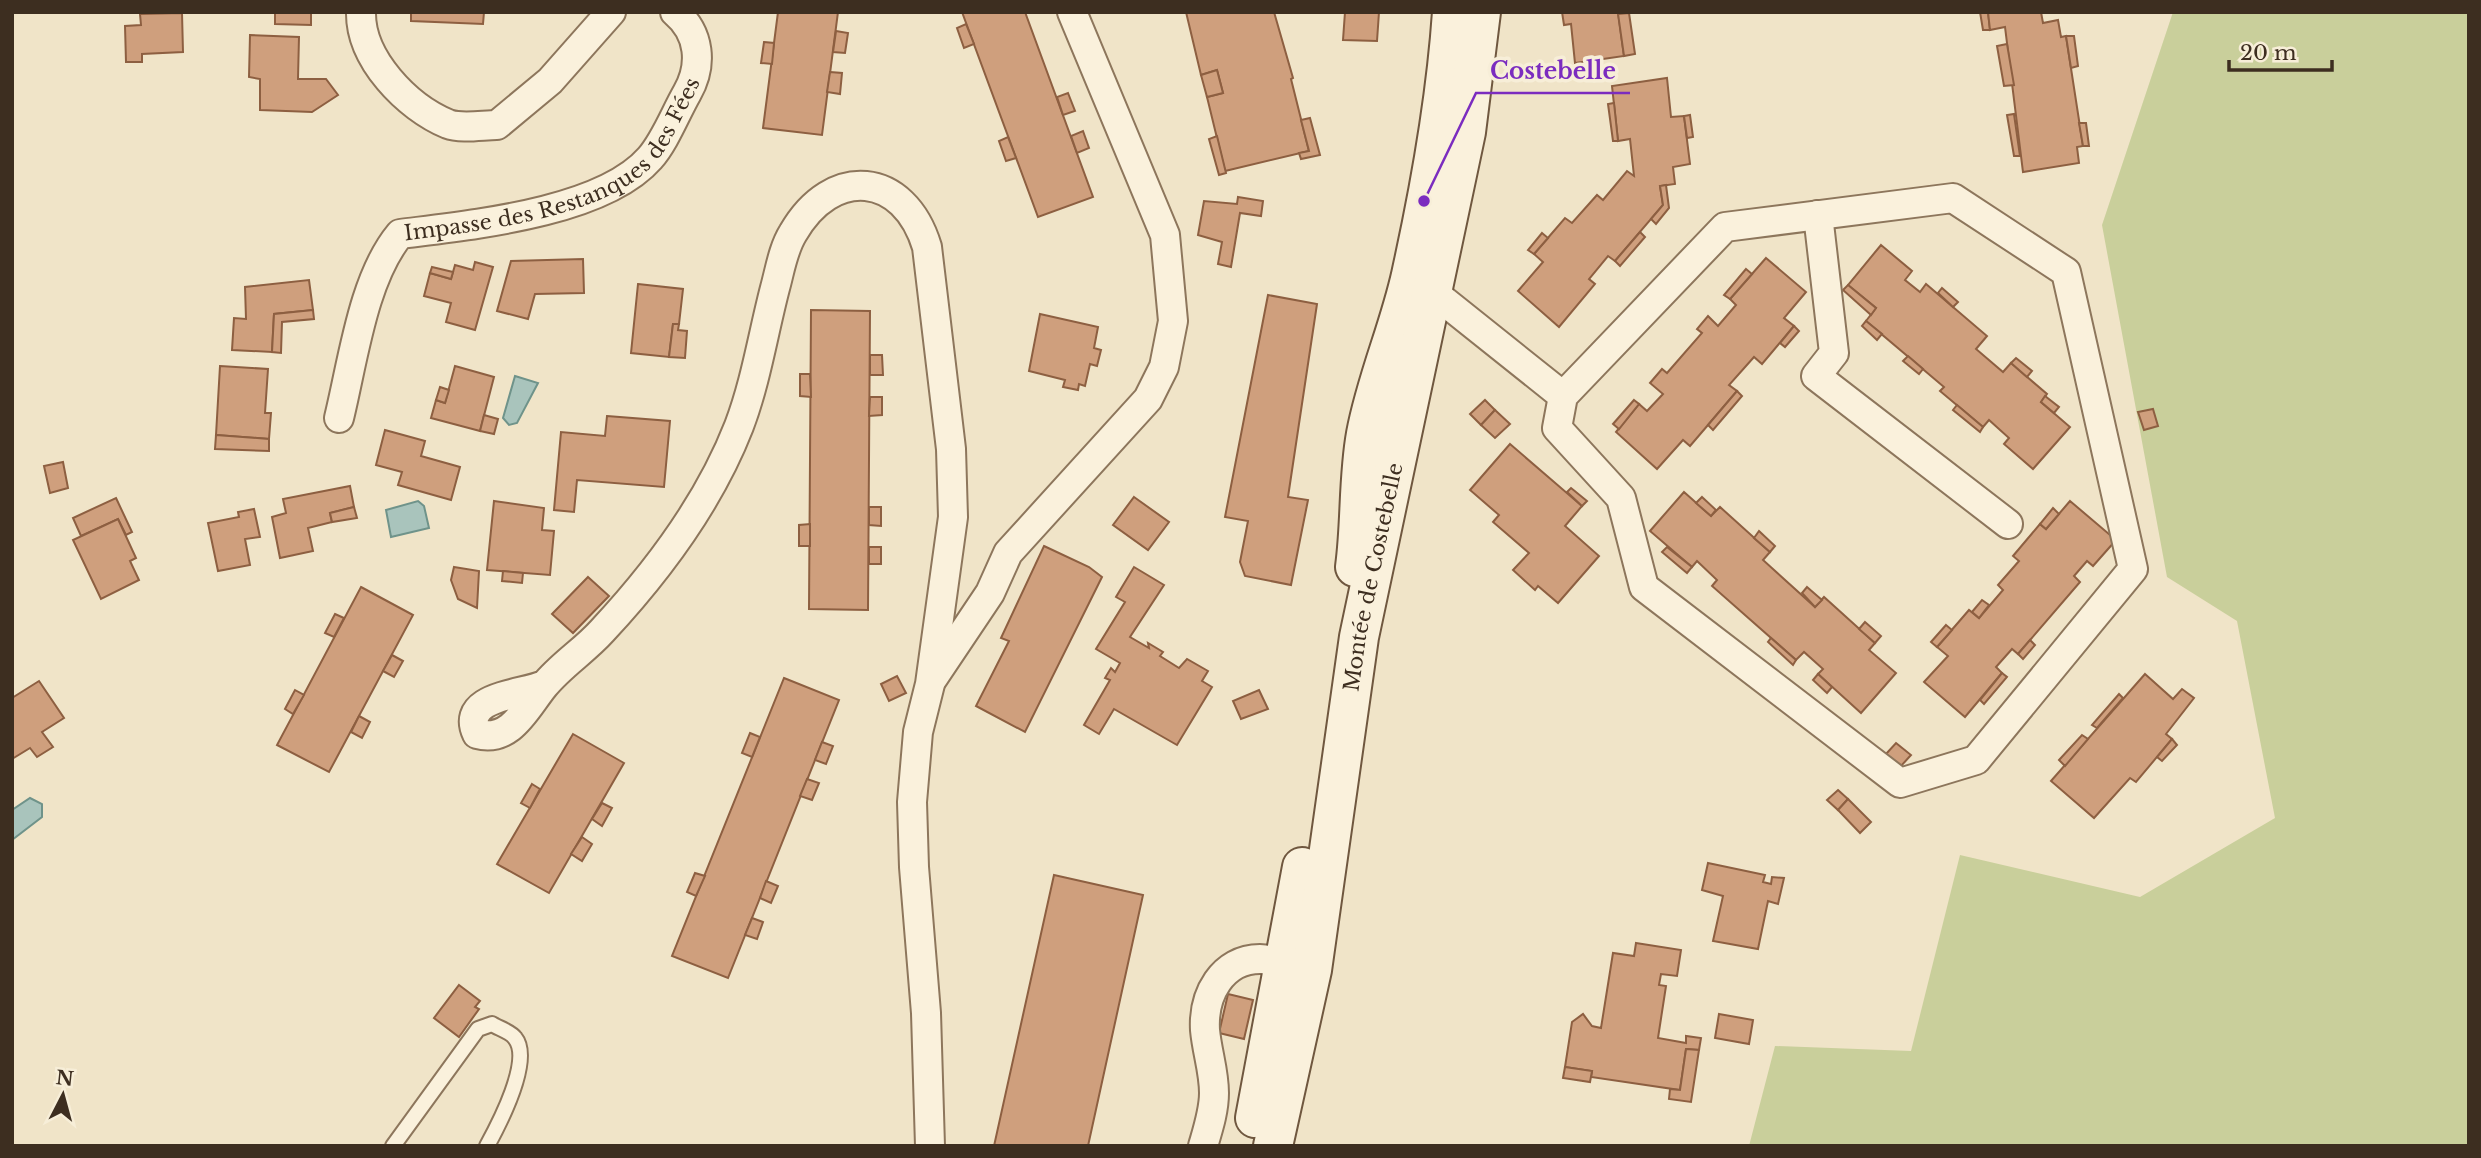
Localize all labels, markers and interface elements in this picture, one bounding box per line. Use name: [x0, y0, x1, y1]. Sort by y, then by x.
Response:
scale bar: [2229, 28, 2332, 72]
text: 20 m: [2240, 40, 2297, 66]
callout: Costebelle: [1476, 49, 1630, 93]
text: Costebelle: [1490, 57, 1616, 85]
street label: Impasse des Restanques des Fées: [403, 74, 706, 246]
street label: Montée de Costebelle: [1338, 460, 1409, 693]
north arrow: [28, 1060, 98, 1130]
text: N: [55, 1066, 75, 1091]

